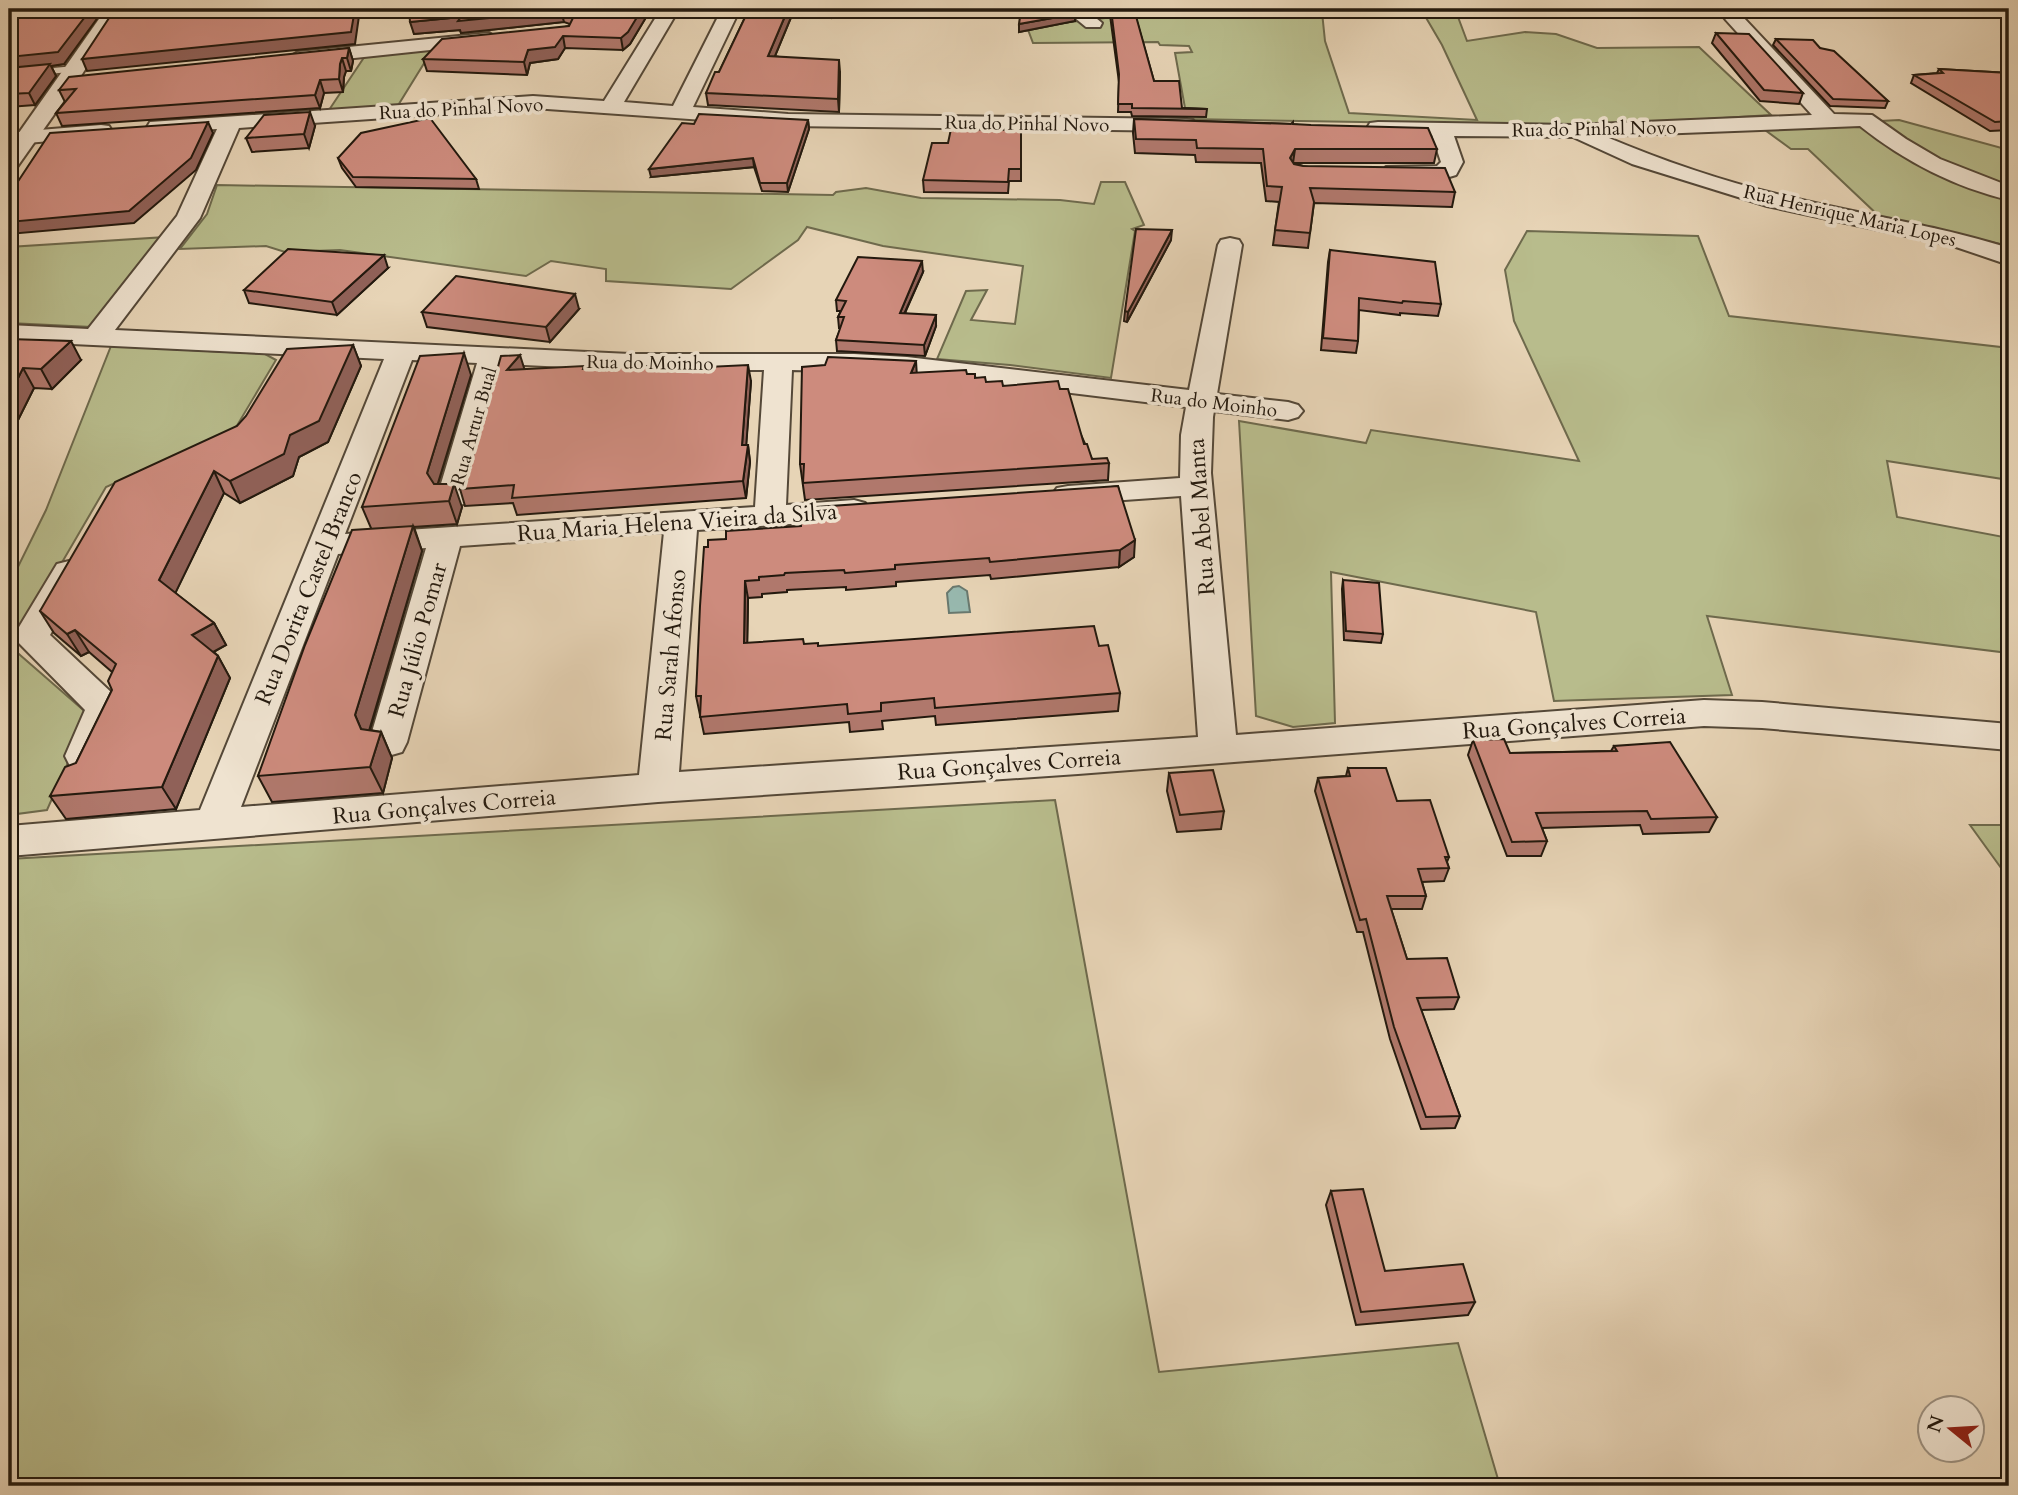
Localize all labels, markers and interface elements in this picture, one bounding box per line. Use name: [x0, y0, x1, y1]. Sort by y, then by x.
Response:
street label: Rua do Pinhal Novo: [378, 92, 544, 126]
street label: Rua do Pinhal Novo: [944, 110, 1110, 138]
street label: Rua do Pinhal Novo: [1511, 115, 1677, 143]
street label: Rua Henrique Maria Lopes: [1741, 179, 1959, 253]
street label: Rua do Moinho: [586, 349, 714, 377]
street label: Rua Artur Bual: [445, 364, 503, 489]
street label: Rua do Moinho: [1149, 382, 1279, 424]
street label: Rua Abel Manta: [1181, 437, 1222, 597]
street label: Rua Dorita Castel Branco: [247, 467, 369, 709]
street label: Rua Maria Helena Vieira da Silva: [516, 496, 838, 549]
street label: Rua Júlio Pomar: [381, 558, 455, 721]
street label: Rua Sarah Afonso: [648, 568, 693, 742]
street label: Rua Gonçalves Correia: [1461, 700, 1687, 747]
street label: Rua Gonçalves Correia: [896, 741, 1122, 788]
street label: Rua Gonçalves Correia: [331, 781, 557, 832]
north arrow: [1916, 1394, 1986, 1464]
text: N: [1921, 1412, 1951, 1436]

